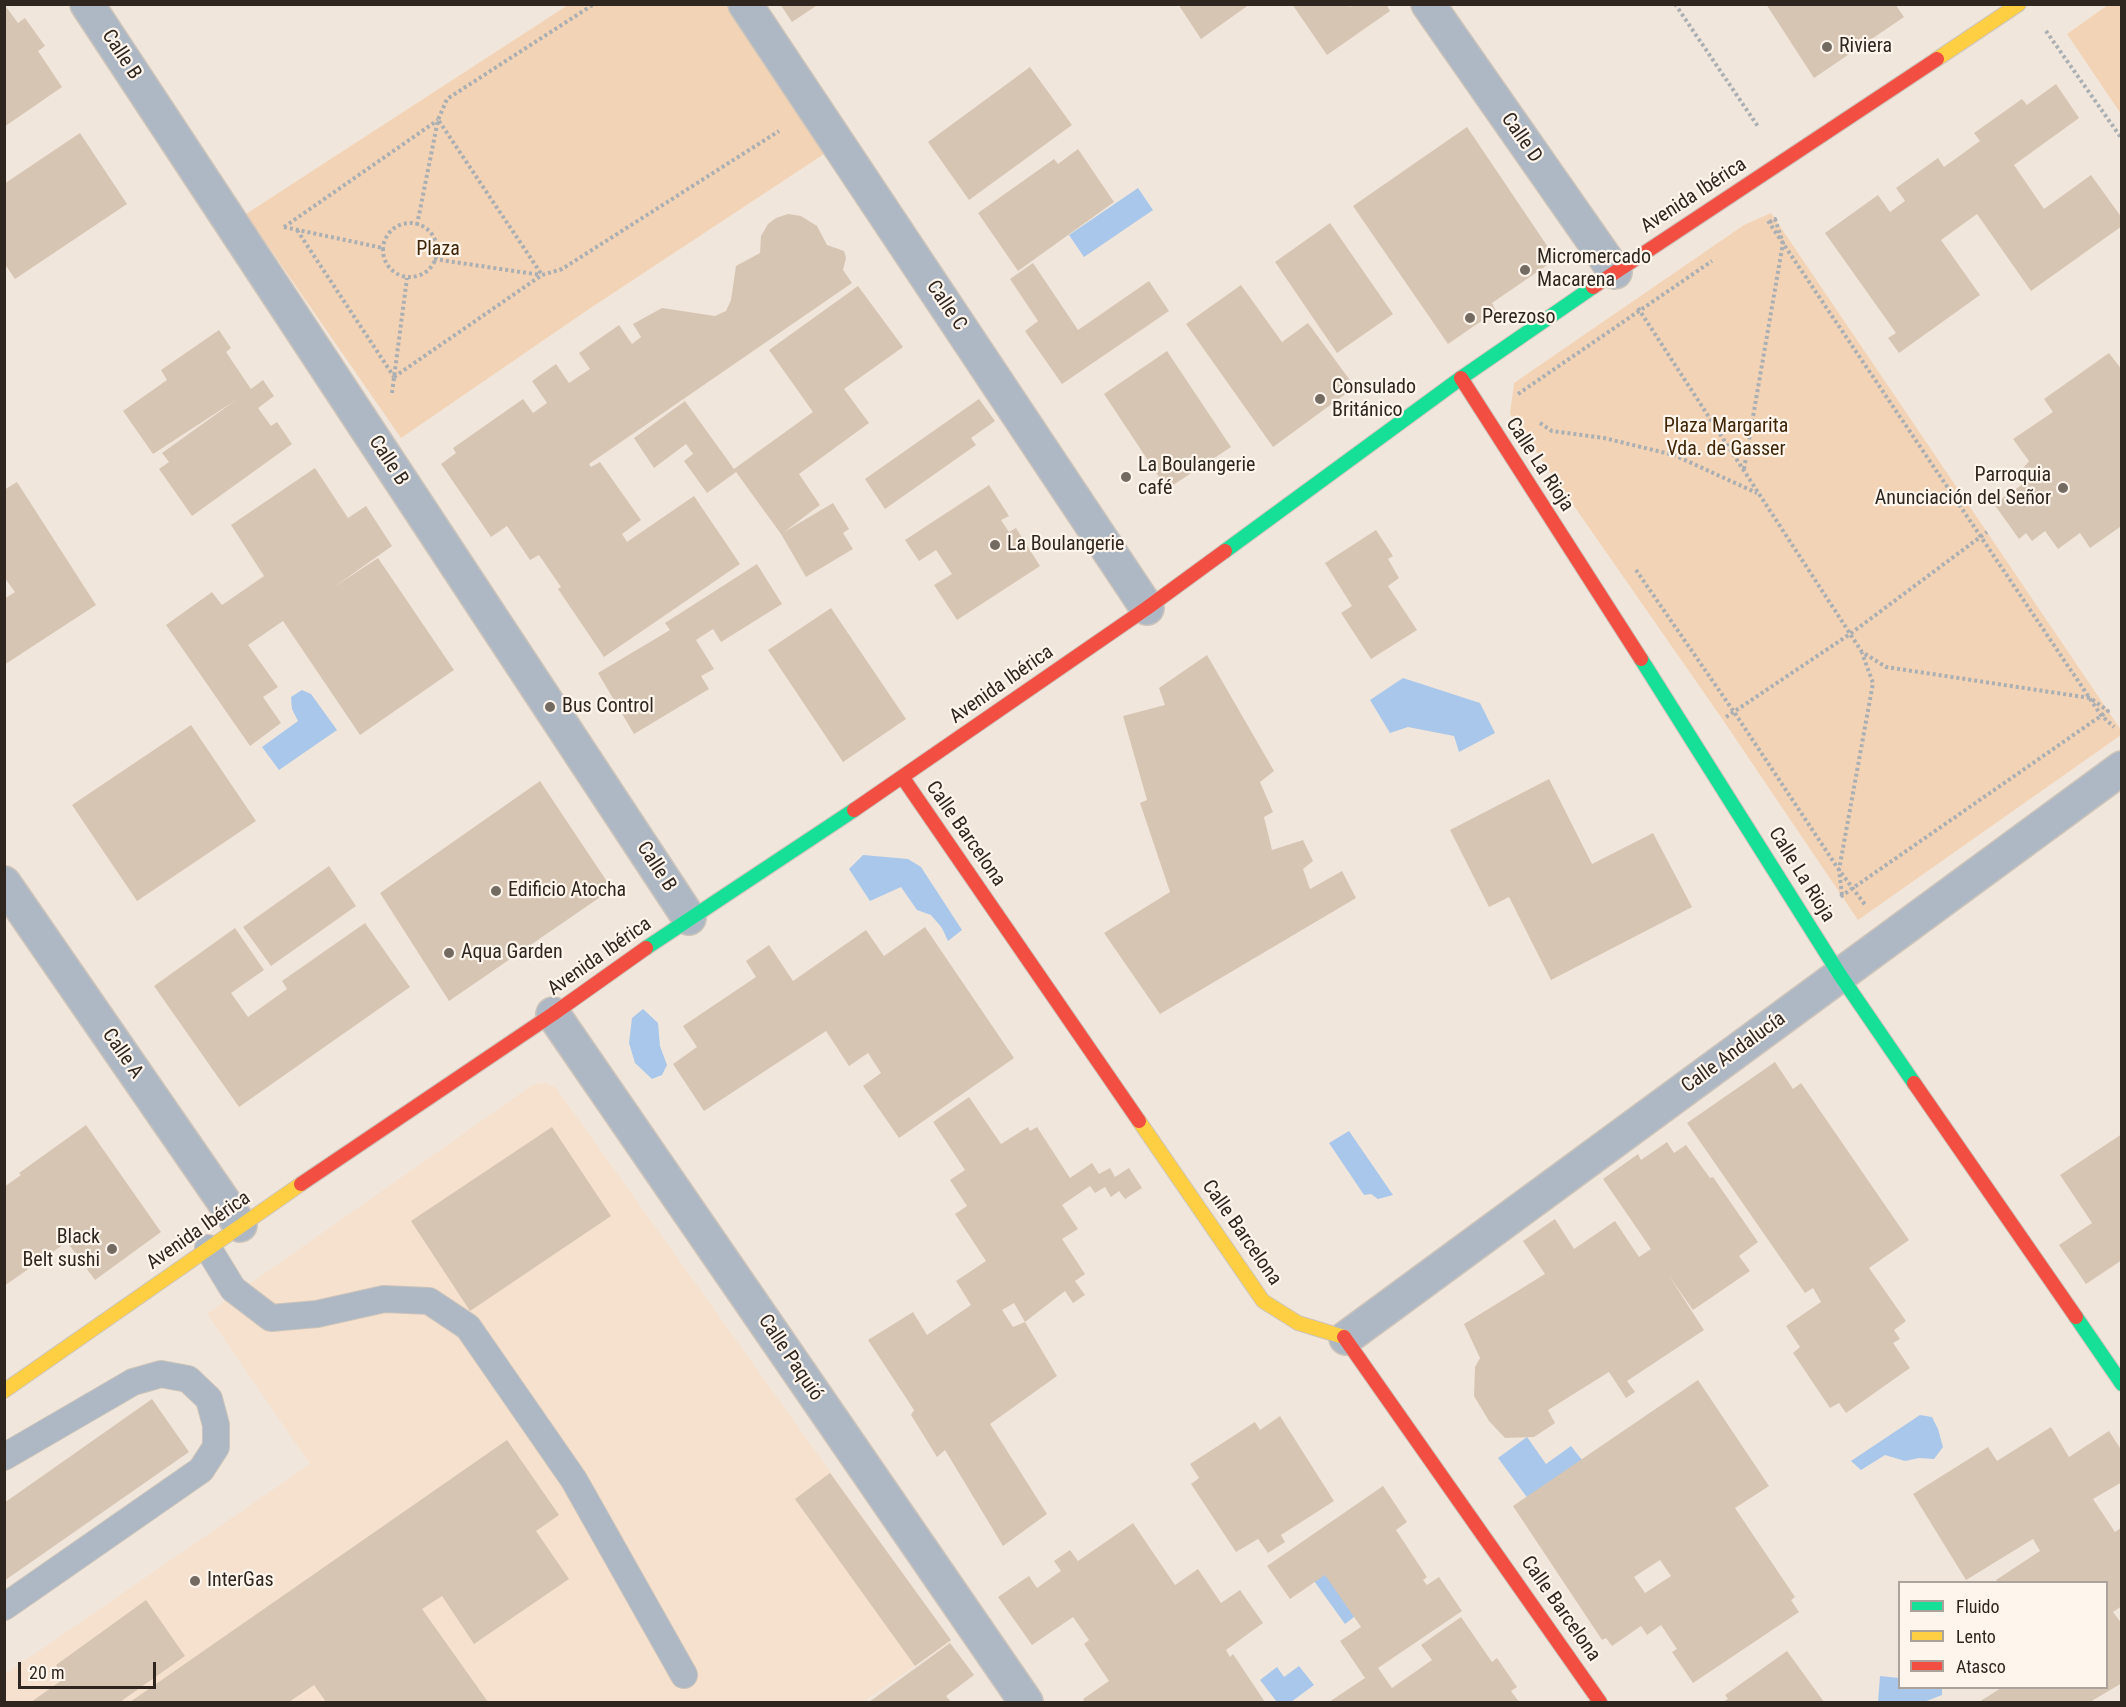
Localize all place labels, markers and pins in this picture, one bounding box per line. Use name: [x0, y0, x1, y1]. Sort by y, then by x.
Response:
place label: Riviera: [1839, 35, 1892, 59]
marker: Riviera: [1820, 40, 1834, 54]
place label: Micromercado Macarena: [1537, 246, 1651, 293]
marker: Micromercado Macarena: [1518, 263, 1532, 277]
place label: Perezoso: [1482, 306, 1555, 330]
marker: Perezoso: [1463, 311, 1477, 325]
place label: Consulado Británico: [1332, 376, 1416, 423]
marker: Consulado Británico: [1313, 392, 1327, 406]
place label: La Boulangerie café: [1138, 454, 1255, 501]
place label: Parroquia Anunciación del Señor: [1875, 464, 2051, 511]
marker: La Boulangerie café: [1119, 470, 1133, 484]
marker: Parroquia Anunciación del Señor: [2056, 481, 2070, 495]
place label: La Boulangerie: [1007, 533, 1124, 557]
marker: La Boulangerie: [988, 538, 1002, 552]
place label: Bus Control: [562, 695, 654, 719]
marker: Bus Control: [543, 700, 557, 714]
place label: Edificio Atocha: [508, 879, 626, 903]
marker: Edificio Atocha: [489, 884, 503, 898]
place label: Aqua Garden: [461, 941, 563, 965]
marker: Aqua Garden: [442, 946, 456, 960]
place label: Black Belt sushi: [22, 1226, 100, 1273]
marker: Black Belt sushi: [105, 1242, 119, 1256]
place label: InterGas: [207, 1569, 274, 1593]
marker: InterGas: [188, 1574, 202, 1588]

